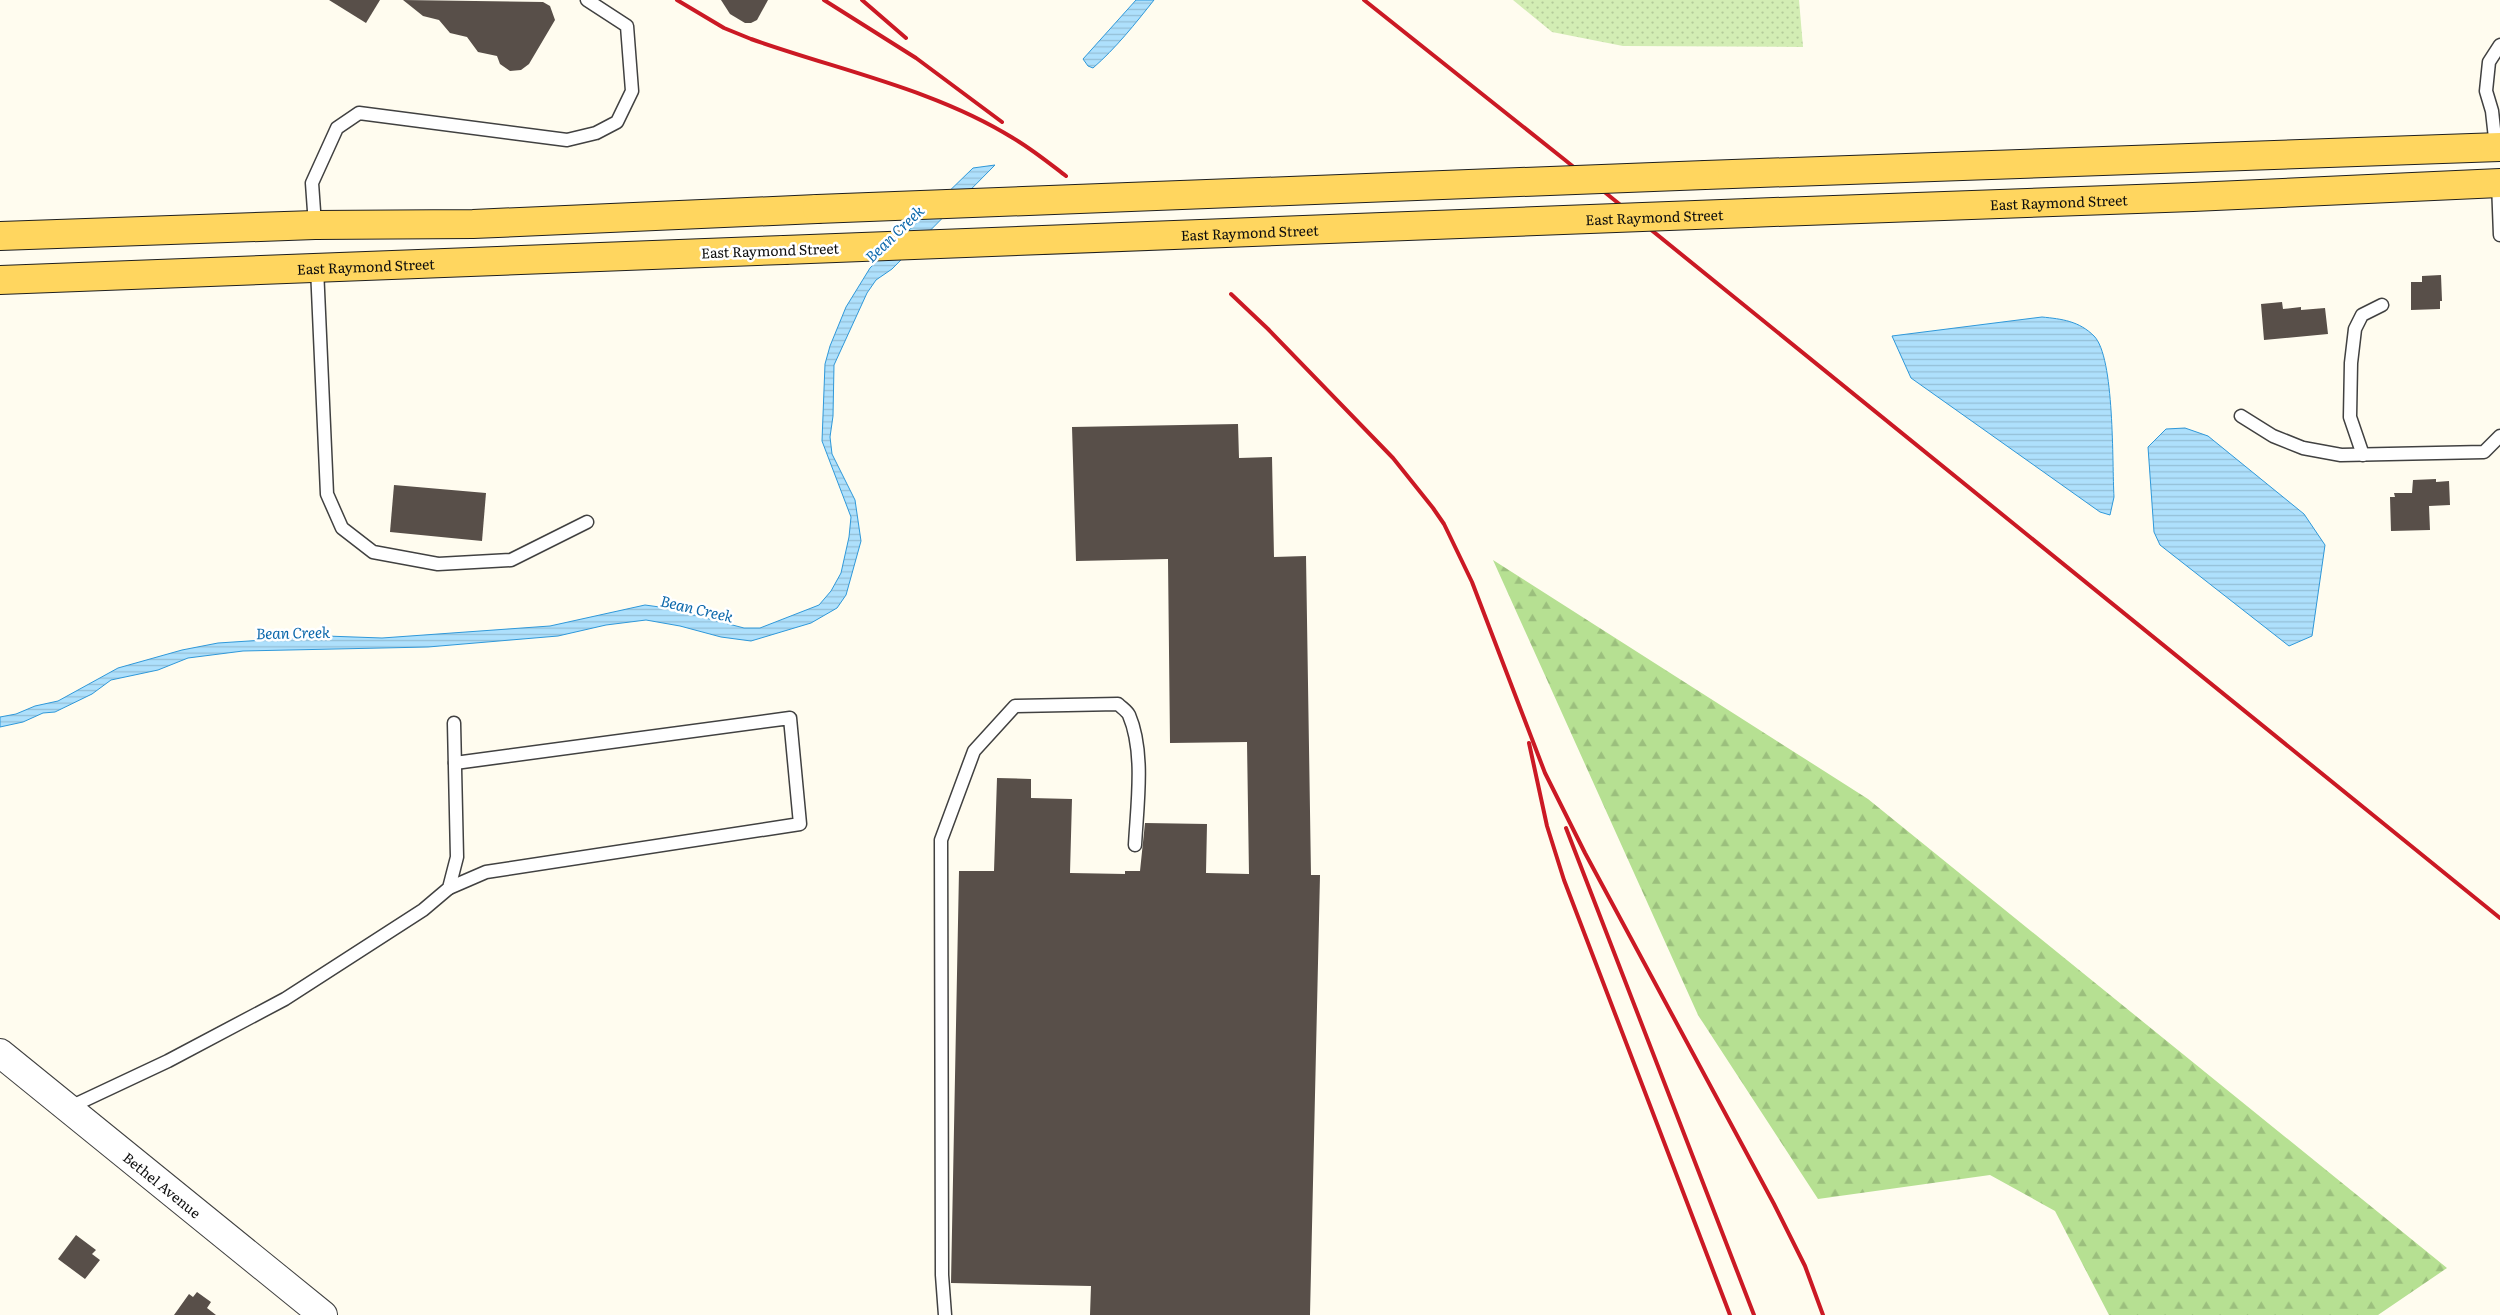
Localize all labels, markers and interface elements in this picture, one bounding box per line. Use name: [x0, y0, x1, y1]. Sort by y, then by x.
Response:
street label: East Raymond Street: [1989, 189, 2128, 214]
water label: Bean Creek: [859, 198, 929, 267]
street label: East Raymond Street: [1585, 204, 1724, 229]
street label: East Raymond Street: [1180, 219, 1319, 245]
street label: East Raymond Street: [701, 238, 840, 262]
street label: East Raymond Street: [296, 253, 435, 279]
water label: Bean Creek: [658, 588, 736, 628]
water label: Bean Creek: [256, 620, 331, 644]
street label: Bethel Avenue: [119, 1147, 205, 1222]

